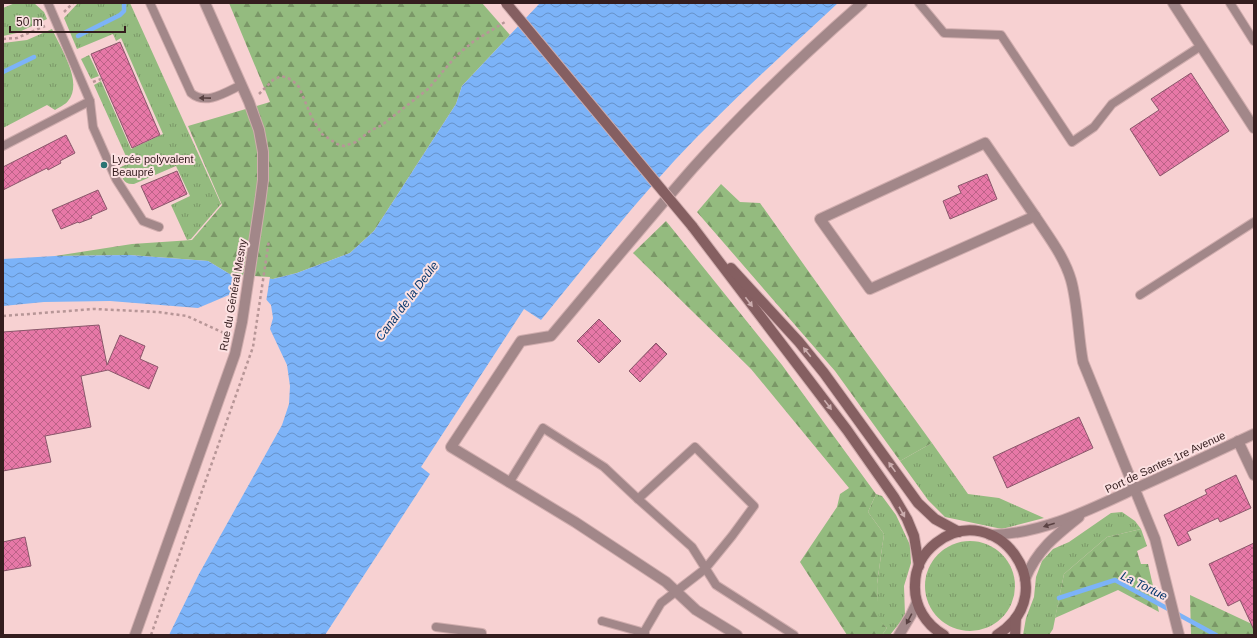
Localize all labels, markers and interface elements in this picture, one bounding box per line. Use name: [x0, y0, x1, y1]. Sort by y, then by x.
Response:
scale bar: [10, 8, 125, 34]
text: 50 m: [16, 15, 43, 29]
one-way arrow: [198, 95, 211, 101]
place label: Lycée polyvalent Beaupré: [112, 153, 194, 178]
marker: Lycée polyvalent Beaupré: [99, 160, 109, 170]
street label: Rue du Général Mesny: [217, 238, 249, 352]
water label: Canal de la Deûle: [373, 258, 441, 343]
one-way arrow: [745, 296, 753, 307]
one-way arrow: [802, 346, 811, 357]
one-way arrow: [824, 400, 832, 411]
street label: Port de Santes 1re Avenue: [1103, 429, 1227, 495]
one-way arrow: [888, 462, 896, 473]
one-way arrow: [899, 506, 906, 517]
one-way arrow: [1042, 522, 1054, 528]
water label: La Tortue: [1118, 569, 1170, 603]
one-way arrow: [906, 613, 912, 625]

